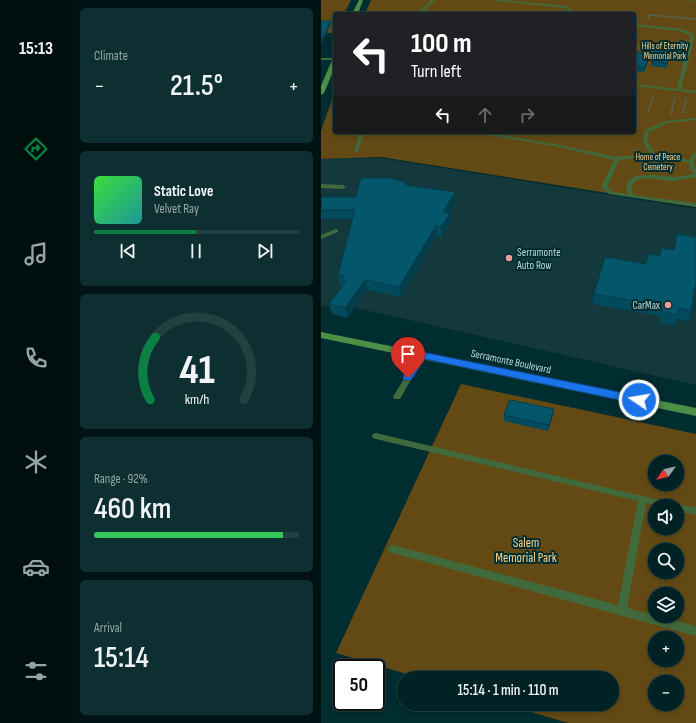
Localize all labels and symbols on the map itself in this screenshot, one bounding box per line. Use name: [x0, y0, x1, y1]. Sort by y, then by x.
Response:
park label: Hills of Eternity Memorial Park: [642, 41, 689, 62]
park label: Home of Peace Cemetery: [636, 152, 681, 173]
place label: Serramonte Auto Row: [516, 246, 561, 272]
marker: Serramonte Auto Row: [504, 253, 514, 263]
place label: CarMax: [633, 299, 660, 312]
marker: CarMax: [663, 300, 673, 310]
pin: [391, 337, 425, 378]
street label: Serramonte Boulevard: [470, 347, 553, 376]
position arrow: [618, 379, 660, 421]
north arrow: [648, 455, 684, 491]
park label: Salem Memorial Park: [495, 535, 557, 566]
speed limit sign: 50: [333, 659, 385, 711]

